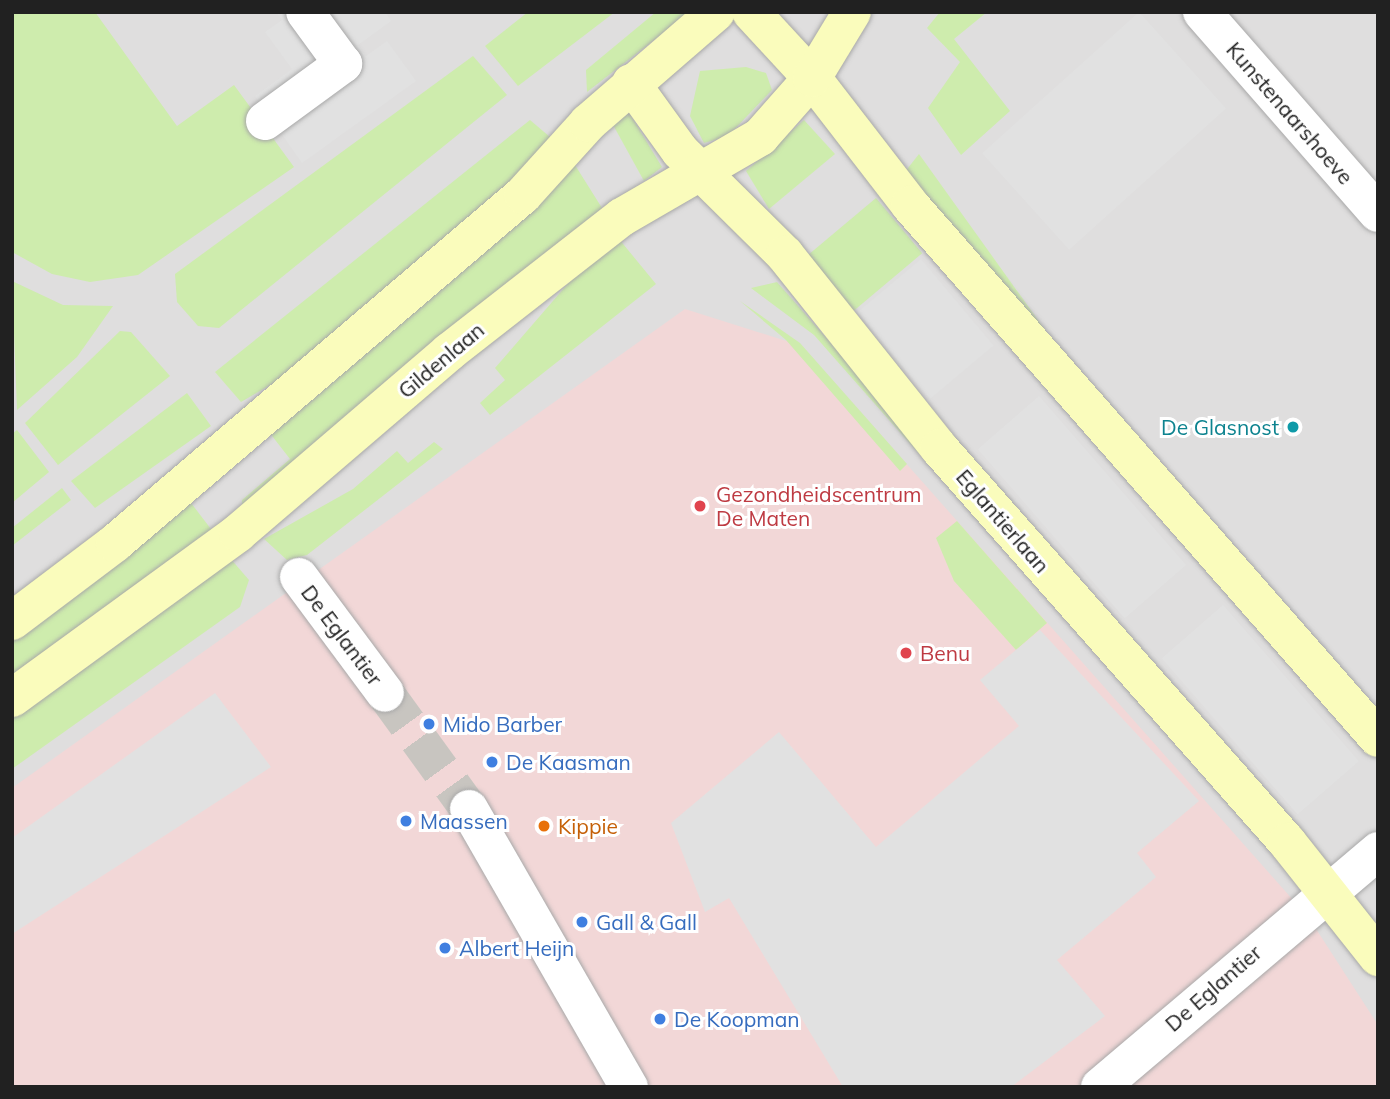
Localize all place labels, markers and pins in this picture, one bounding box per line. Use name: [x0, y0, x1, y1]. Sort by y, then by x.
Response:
place label: De Glasnost: [1161, 414, 1279, 440]
marker: De Glasnost: [1285, 419, 1301, 435]
place label: Gezondheidscentrum De Maten: [716, 481, 922, 531]
marker: Gezondheidscentrum De Maten: [690, 496, 710, 516]
place label: Benu: [920, 640, 970, 666]
marker: Benu: [898, 645, 914, 661]
place label: Mido Barber: [443, 711, 562, 737]
marker: Mido Barber: [421, 716, 437, 732]
place label: De Kaasman: [506, 749, 631, 775]
marker: De Kaasman: [484, 754, 500, 770]
place label: Maassen: [420, 808, 508, 834]
marker: Maassen: [398, 813, 414, 829]
place label: Kippie: [558, 813, 618, 839]
marker: Kippie: [536, 818, 552, 834]
place label: Gall & Gall: [596, 909, 697, 935]
marker: Gall & Gall: [574, 914, 590, 930]
place label: Albert Heijn: [459, 935, 574, 961]
marker: Albert Heijn: [437, 940, 453, 956]
place label: De Koopman: [674, 1006, 800, 1032]
marker: De Koopman: [652, 1011, 668, 1027]

